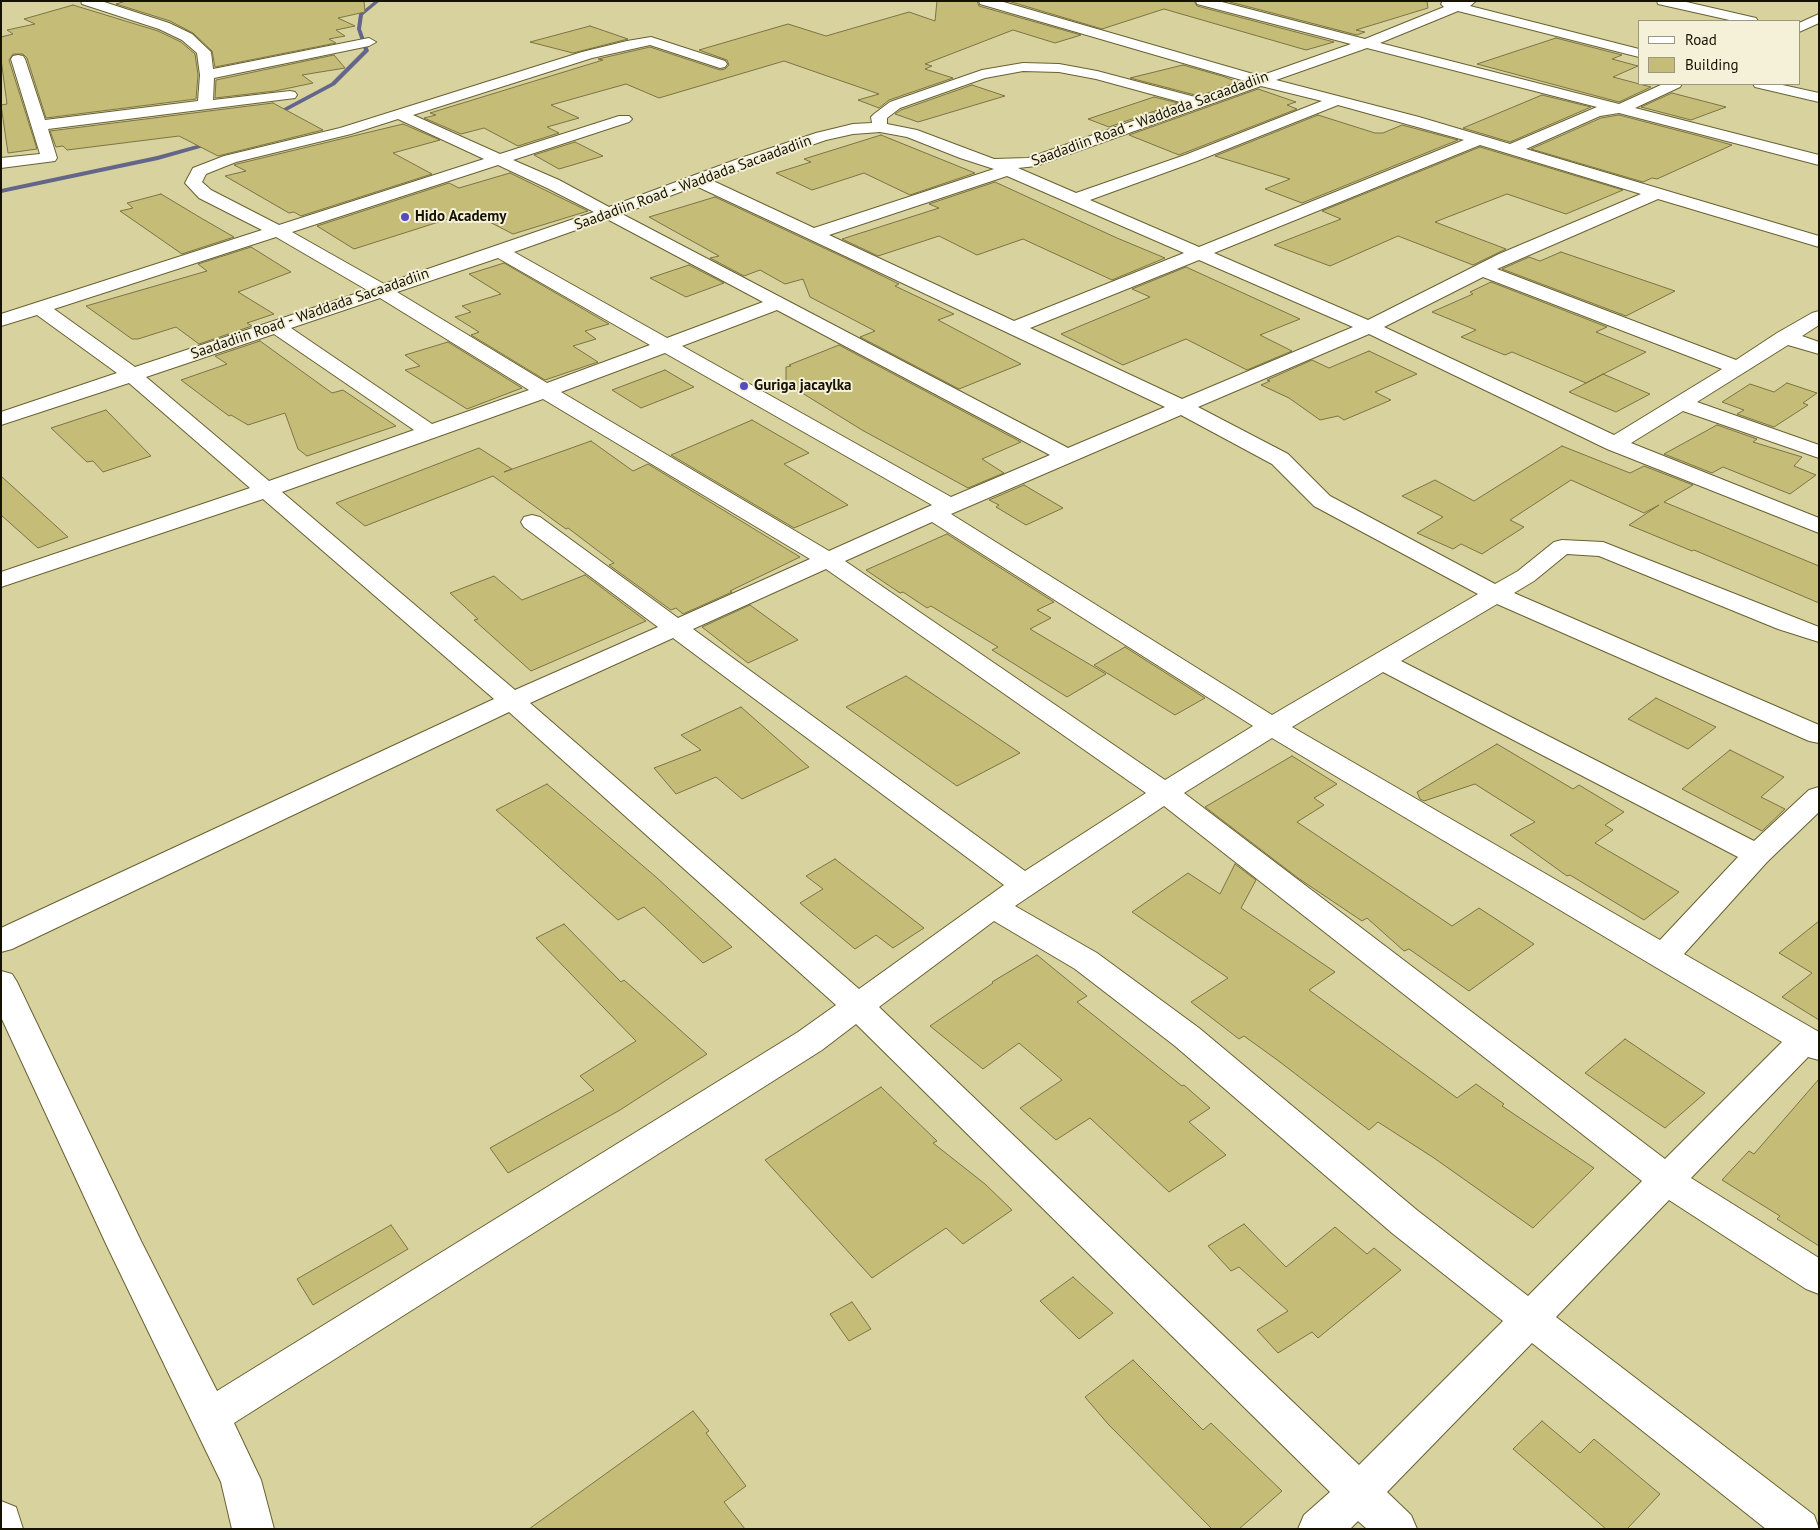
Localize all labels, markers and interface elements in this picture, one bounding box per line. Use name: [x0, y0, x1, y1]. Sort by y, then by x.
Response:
legend: [1638, 20, 1800, 85]
text: Road: [1685, 30, 1717, 49]
text: Building: [1685, 55, 1739, 74]
street label: Saadadiin Road - Waddada Sacaadadiin: [1029, 68, 1271, 170]
street label: Saadadiin Road - Waddada Sacaadadiin: [572, 132, 814, 234]
place label: Hido Academy: [415, 208, 506, 226]
marker: Hido Academy: [399, 211, 411, 223]
street label: Saadadiin Road - Waddada Sacaadadiin: [188, 265, 432, 363]
place label: Guriga jacaylka: [754, 377, 852, 395]
marker: Guriga jacaylka: [738, 380, 750, 392]

